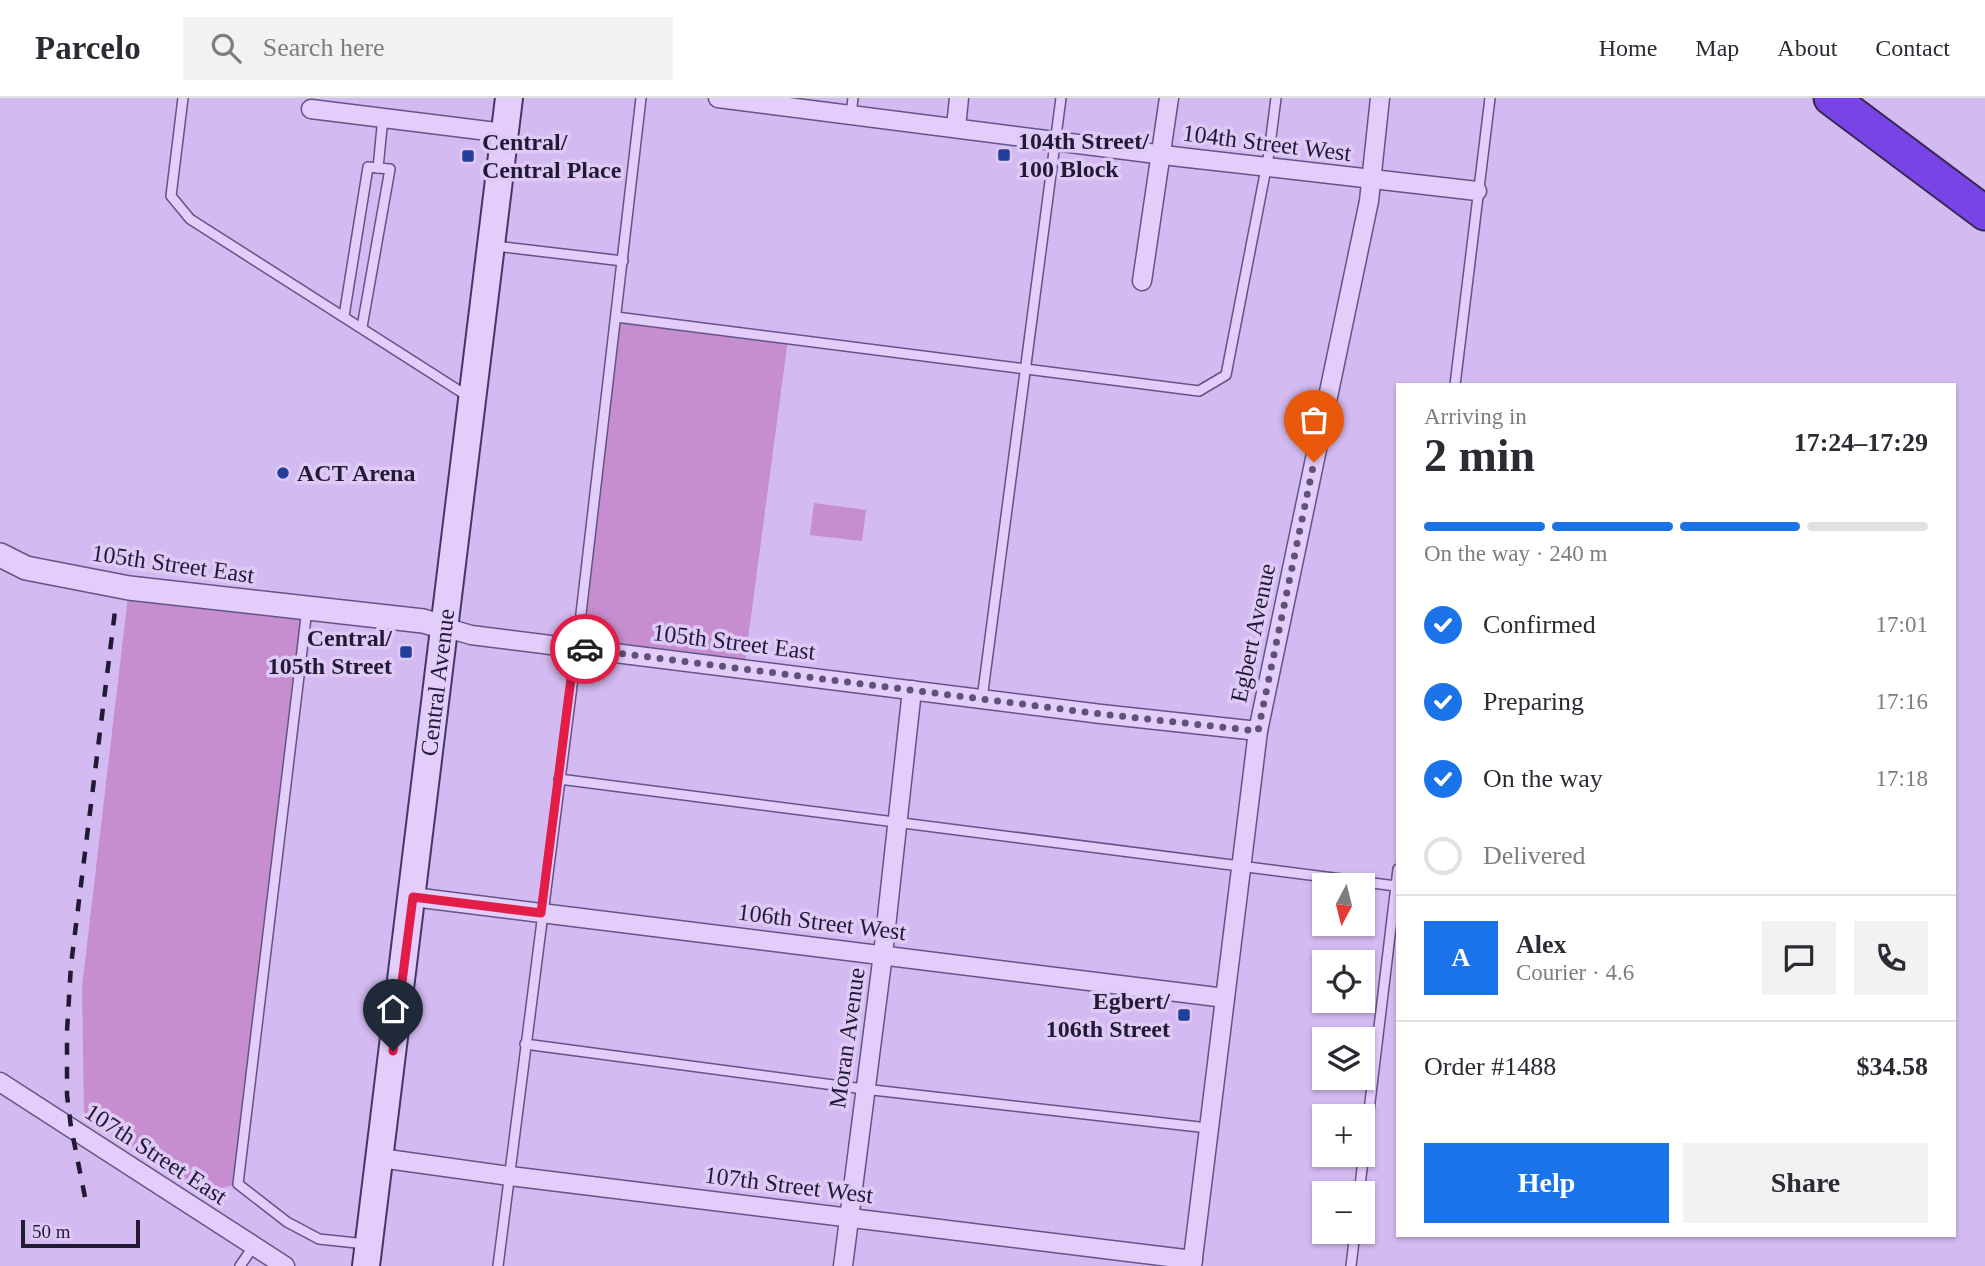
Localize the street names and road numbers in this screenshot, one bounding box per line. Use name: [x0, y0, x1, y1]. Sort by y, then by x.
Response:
street label: 104th Street West: [1181, 120, 1353, 166]
street label: 105th Street East: [90, 540, 256, 588]
street label: Egbert Avenue: [1226, 561, 1280, 705]
street label: Central Avenue: [416, 607, 459, 758]
street label: 105th Street East: [651, 619, 817, 665]
street label: 106th Street West: [736, 899, 908, 945]
street label: Moran Avenue: [824, 966, 870, 1110]
street label: 107th Street East: [80, 1098, 232, 1210]
street label: 107th Street West: [703, 1162, 875, 1208]

